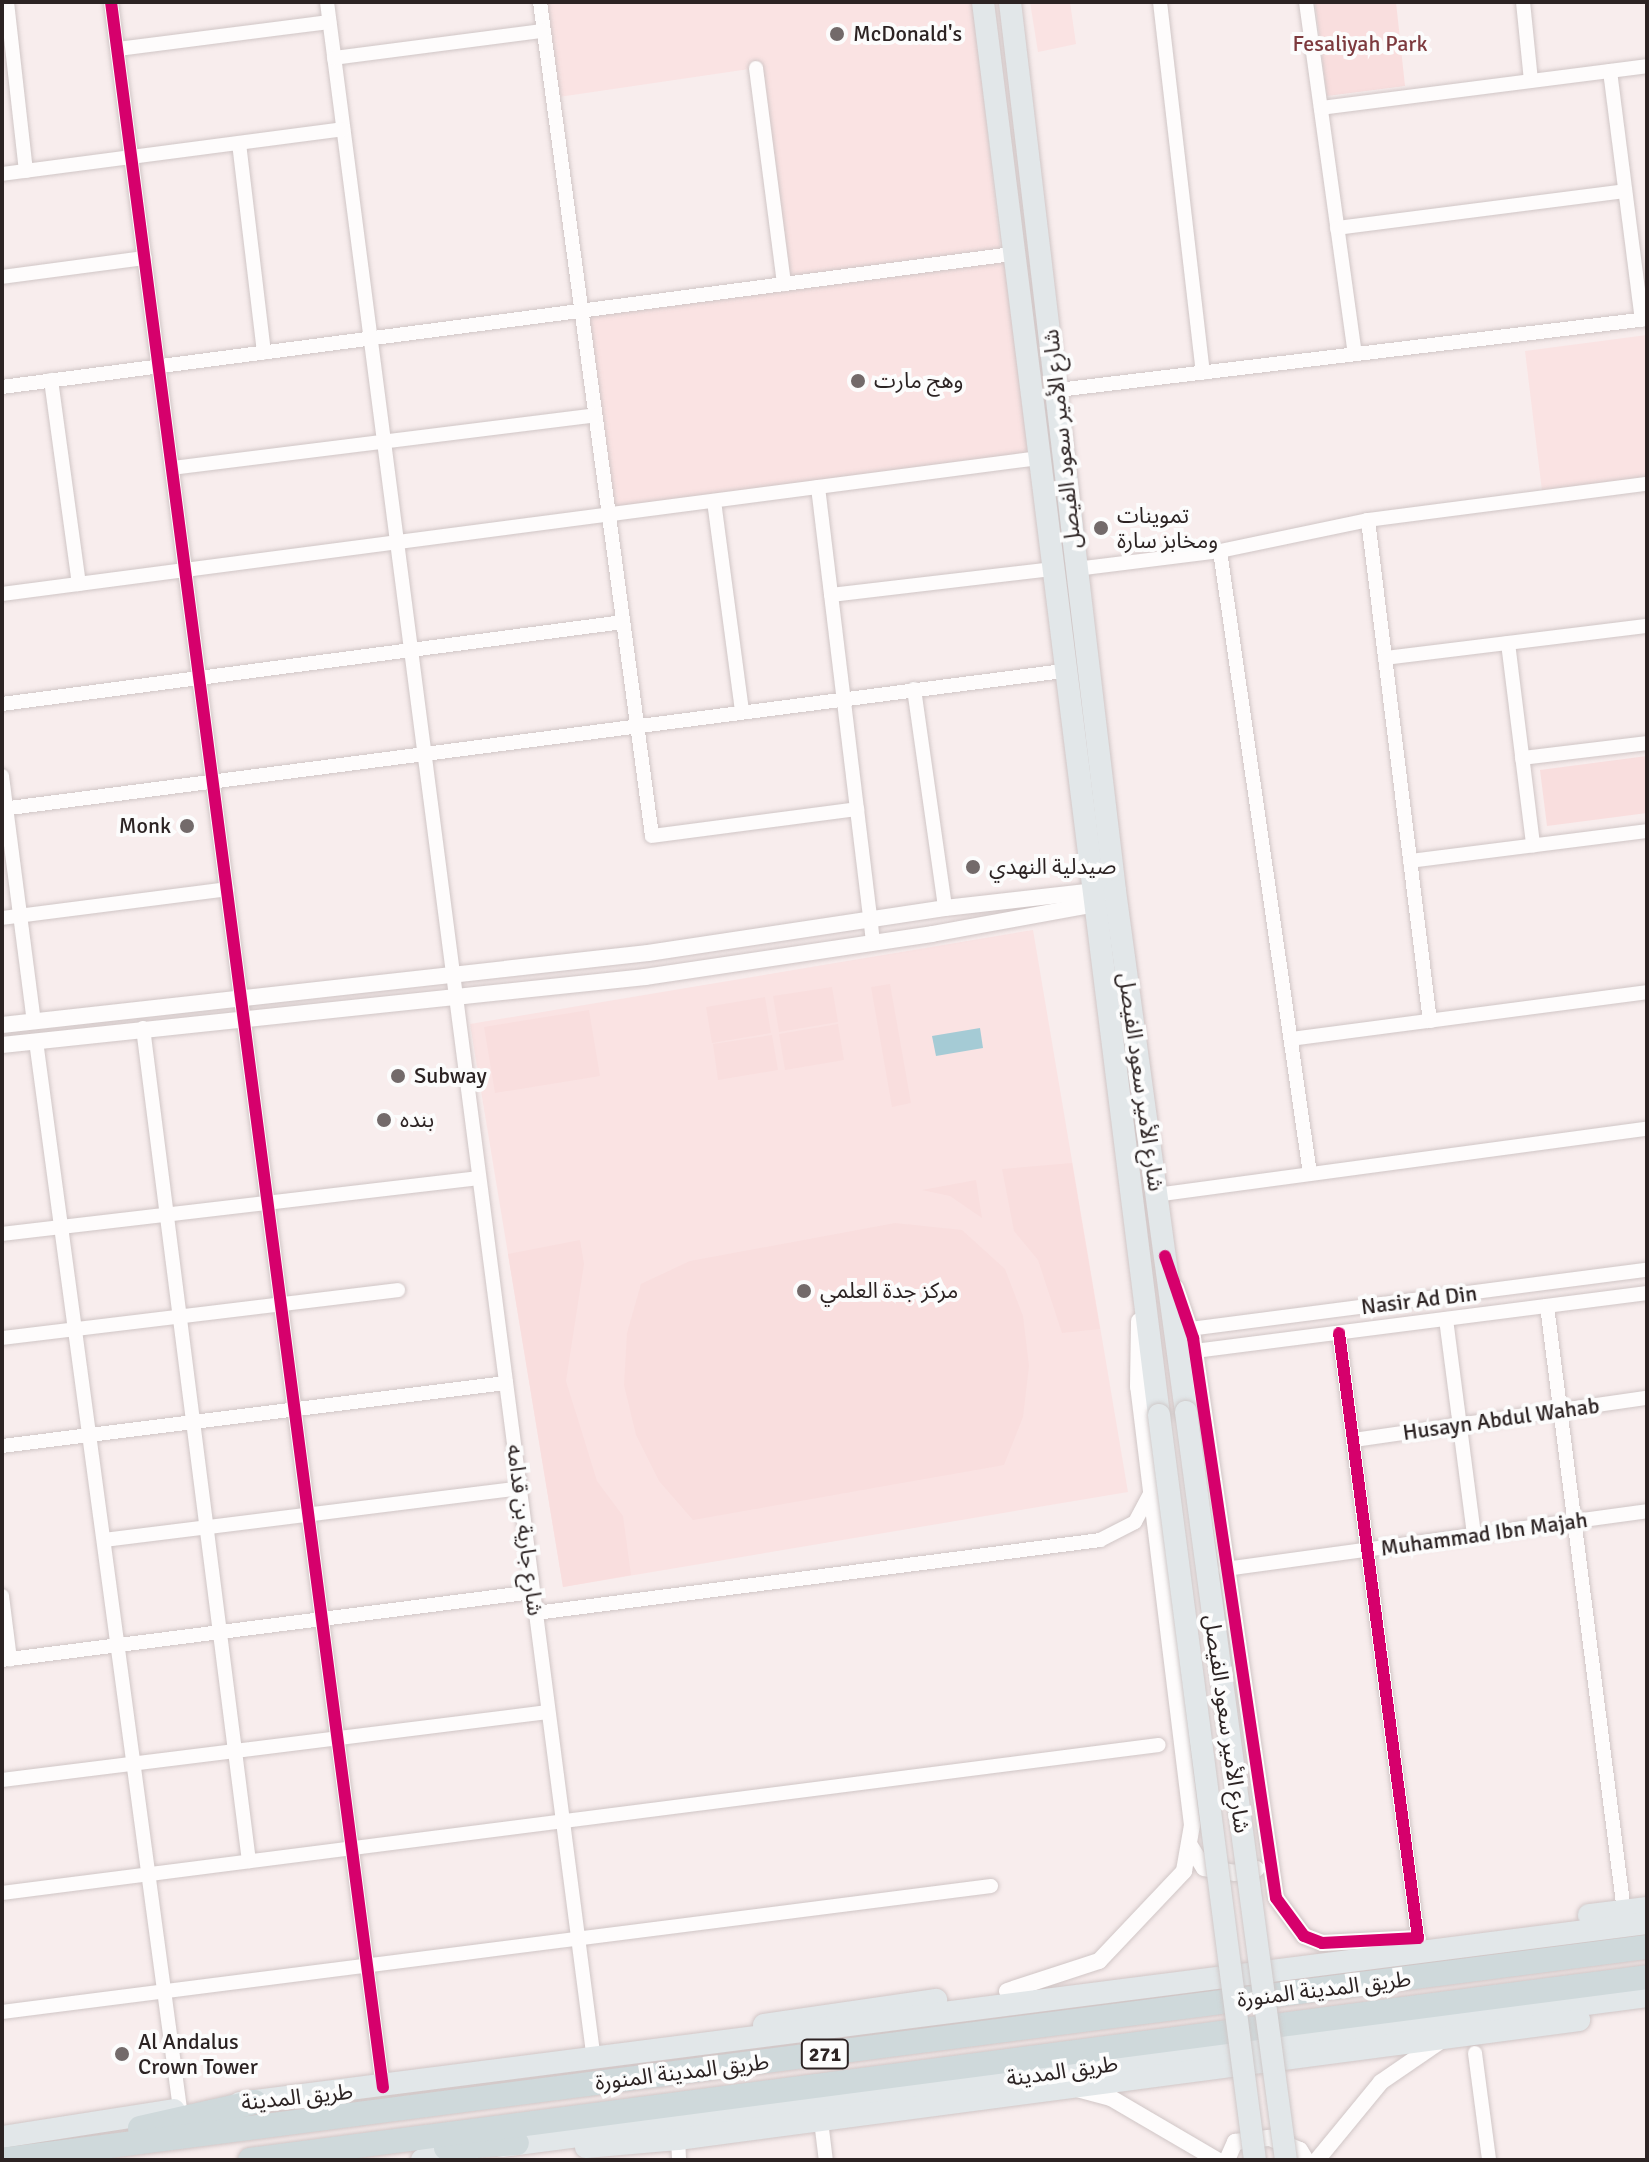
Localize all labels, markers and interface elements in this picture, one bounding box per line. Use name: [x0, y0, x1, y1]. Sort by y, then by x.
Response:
place label: McDonald's: [853, 21, 962, 47]
marker: McDonald's: [828, 25, 846, 43]
park label: Fesaliyah Park: [1292, 31, 1428, 57]
street label: شارع الأمير سعود الفيصل: [1037, 328, 1087, 550]
place label: وهج مارت: [874, 368, 963, 394]
marker: وهج مارت: [849, 372, 867, 390]
place label: تموينات ومخابز سارة: [1117, 502, 1218, 554]
marker: تموينات ومخابز سارة: [1092, 519, 1110, 537]
place label: Monk: [119, 813, 171, 839]
marker: Monk: [178, 817, 196, 835]
place label: صيدلية النهدي: [989, 854, 1116, 880]
marker: صيدلية النهدي: [964, 858, 982, 876]
street label: شارع الأمير سعود الفيصل: [1113, 971, 1169, 1193]
place label: Subway: [414, 1063, 487, 1089]
marker: Subway: [389, 1067, 407, 1085]
place label: بنده: [400, 1107, 434, 1133]
marker: بنده: [375, 1111, 393, 1129]
place label: مركز جدة العلمي: [820, 1278, 958, 1304]
street label: Nasir Ad Din: [1359, 1280, 1479, 1320]
marker: مركز جدة العلمي: [795, 1282, 813, 1300]
street label: Husayn Abdul Wahab: [1401, 1392, 1601, 1446]
street label: شارع جارية بن قدامه: [501, 1443, 549, 1617]
street label: Muhammad Ibn Majah: [1379, 1506, 1589, 1562]
street label: شارع الأمير سعود الفيصل: [1199, 1613, 1255, 1835]
street label: طريق المدينة المنورة: [1236, 1965, 1412, 2013]
place label: Al Andalus Crown Tower: [138, 2028, 258, 2080]
road number: 271: [799, 2038, 851, 2070]
marker: Al Andalus Crown Tower: [113, 2045, 131, 2063]
street label: طريق المدينة المنورة: [594, 2048, 770, 2096]
street label: طريق المدينة: [1005, 2050, 1119, 2092]
street label: طريق المدينة: [240, 2078, 354, 2116]

